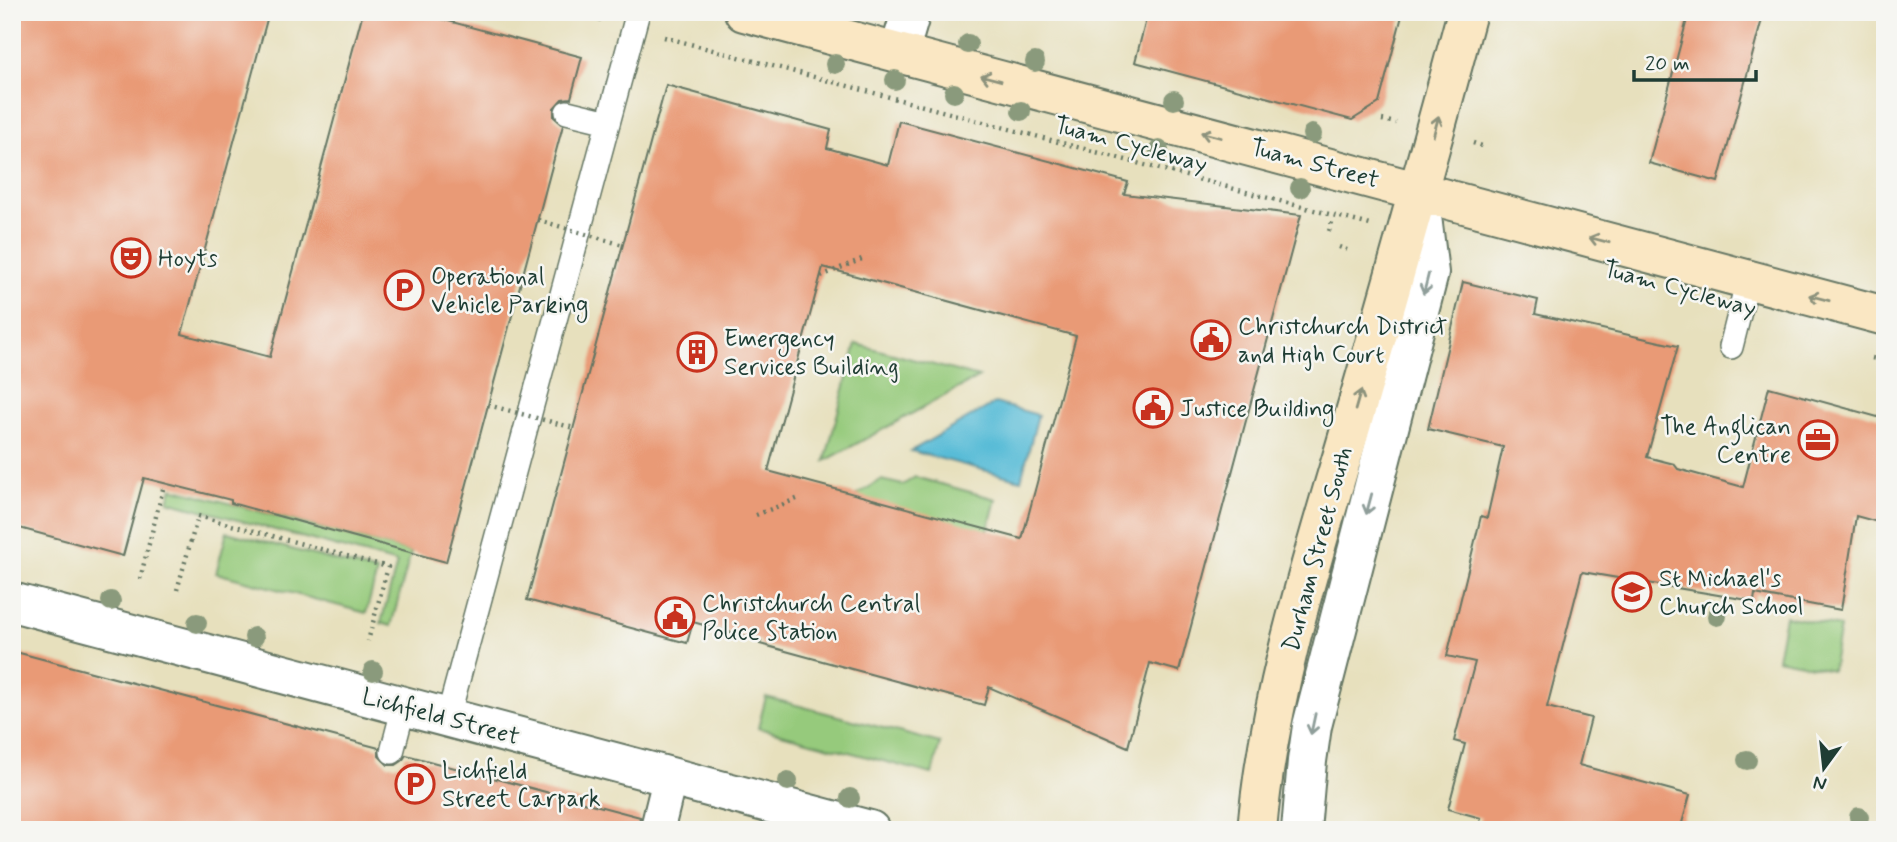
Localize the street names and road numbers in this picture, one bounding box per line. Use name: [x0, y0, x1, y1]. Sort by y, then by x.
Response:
street label: Tuam Cycleway: [1051, 110, 1211, 181]
street label: Tuam Street: [1247, 132, 1382, 197]
street label: Tuam Cycleway: [1600, 254, 1760, 325]
street label: Durham Street South: [1276, 443, 1361, 655]
street label: Lichfield Street: [358, 682, 523, 753]

